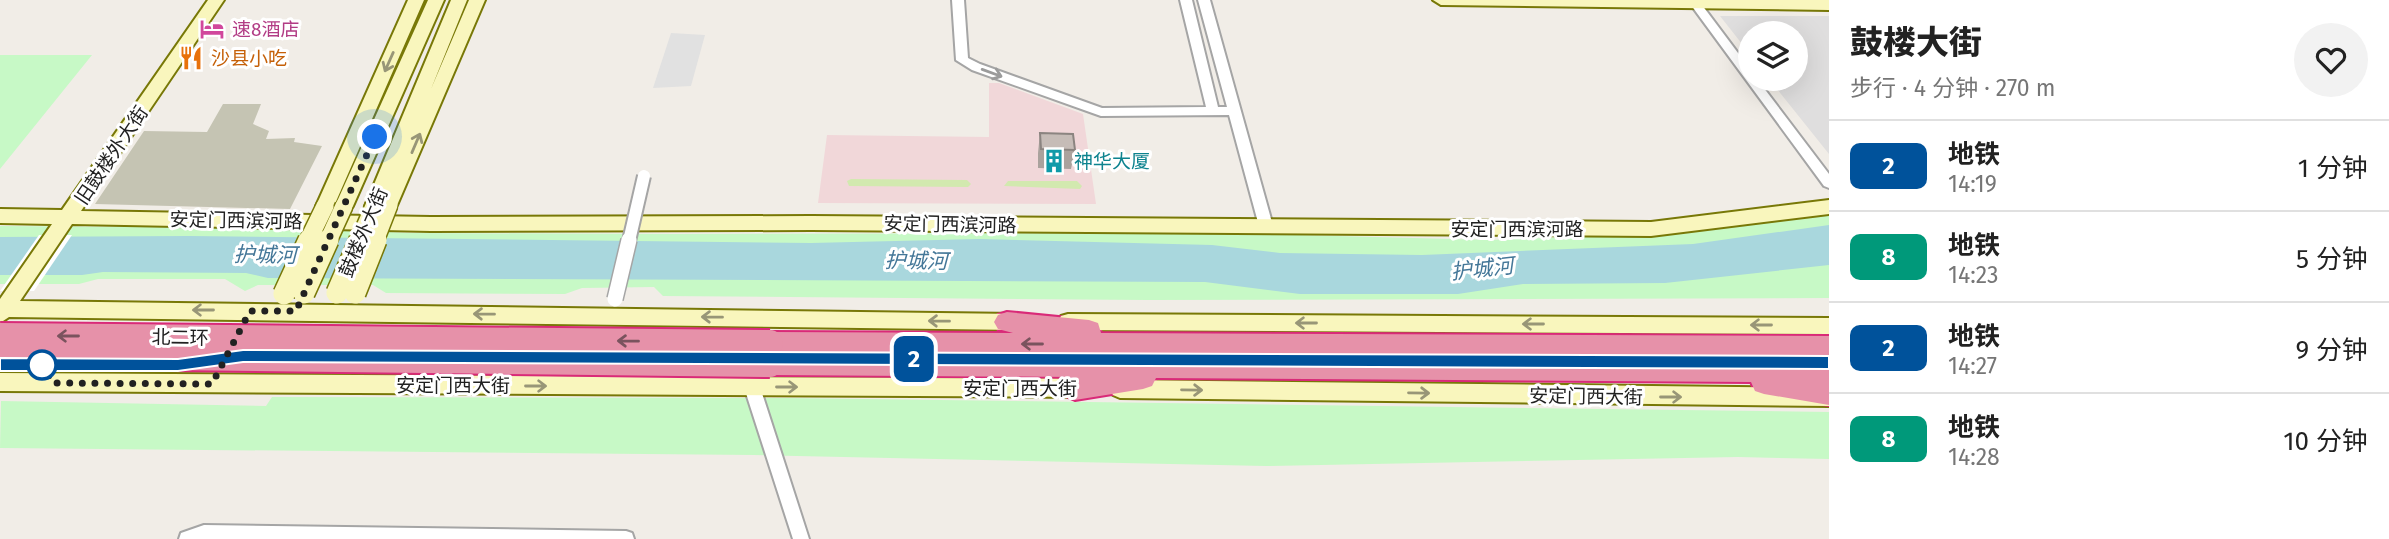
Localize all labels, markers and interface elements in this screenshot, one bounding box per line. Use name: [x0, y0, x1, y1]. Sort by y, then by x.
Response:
hotel icon: 速8酒店: [198, 15, 226, 43]
place label: 速8酒店: [232, 18, 299, 41]
map controls: [1738, 21, 1808, 91]
button: layers: [1738, 21, 1808, 91]
text: 鼓楼大街: [1850, 23, 1982, 63]
button: heart: [2294, 23, 2368, 97]
restaurant icon: 沙县小吃: [177, 44, 205, 72]
place label: 沙县小吃: [211, 47, 287, 70]
one-way arrow: [382, 51, 395, 73]
one-way arrow: [981, 68, 1003, 80]
text: 步行 · 4 分钟 · 270 m: [1850, 74, 2055, 102]
street label: 旧鼓楼外大街: [70, 102, 153, 209]
your location: [357, 119, 392, 154]
one-way arrow: [410, 132, 423, 154]
text: 地铁: [1948, 139, 2000, 170]
building icon: 神华大厦: [1040, 147, 1068, 175]
place label: 神华大厦: [1074, 150, 1150, 173]
text: 2: [1882, 152, 1895, 180]
text: 1 分钟: [2298, 153, 2368, 184]
text: 14:19: [1948, 170, 1997, 198]
street label: 鼓楼外大街: [334, 184, 393, 280]
street label: 安定门西滨河路: [169, 208, 303, 233]
street label: 安定门西滨河路: [883, 212, 1017, 237]
street label: 安定门西滨河路: [1450, 218, 1584, 241]
text: 地铁: [1948, 230, 2000, 261]
water label: 护城河: [233, 241, 301, 269]
text: 8: [1882, 243, 1895, 271]
text: 5 分钟: [2296, 244, 2368, 275]
water label: 护城河: [884, 247, 952, 275]
water label: 护城河: [1449, 252, 1519, 285]
text: 14:23: [1948, 261, 1998, 289]
one-way arrow: [192, 304, 215, 317]
one-way arrow: [473, 307, 496, 320]
one-way arrow: [700, 310, 723, 324]
one-way arrow: [928, 314, 951, 327]
one-way arrow: [1295, 316, 1318, 330]
one-way arrow: [1522, 317, 1545, 331]
one-way arrow: [1750, 319, 1773, 332]
text: 地铁: [1948, 321, 2000, 352]
street label: 北二环: [151, 326, 209, 349]
one-way arrow: [57, 329, 80, 343]
text: 2: [1882, 334, 1895, 362]
one-way arrow: [617, 335, 640, 348]
text: 9 分钟: [2295, 335, 2368, 366]
line badge: 2: [891, 336, 937, 382]
one-way arrow: [1020, 337, 1043, 351]
text: 2: [908, 345, 920, 373]
unlabelled marker: [27, 350, 57, 380]
text: 14:27: [1948, 352, 1997, 380]
street label: 安定门西大街: [396, 374, 510, 397]
street label: 安定门西大街: [963, 377, 1077, 400]
one-way arrow: [524, 379, 547, 393]
one-way arrow: [776, 380, 799, 394]
one-way arrow: [1180, 383, 1203, 397]
street label: 安定门西大街: [1529, 384, 1643, 409]
one-way arrow: [1407, 386, 1430, 400]
one-way arrow: [1659, 390, 1682, 404]
text: 地铁: [1948, 412, 2000, 443]
text: 8: [1882, 425, 1895, 453]
text: 10 分钟: [2283, 426, 2368, 457]
text: 14:28: [1948, 443, 2000, 471]

